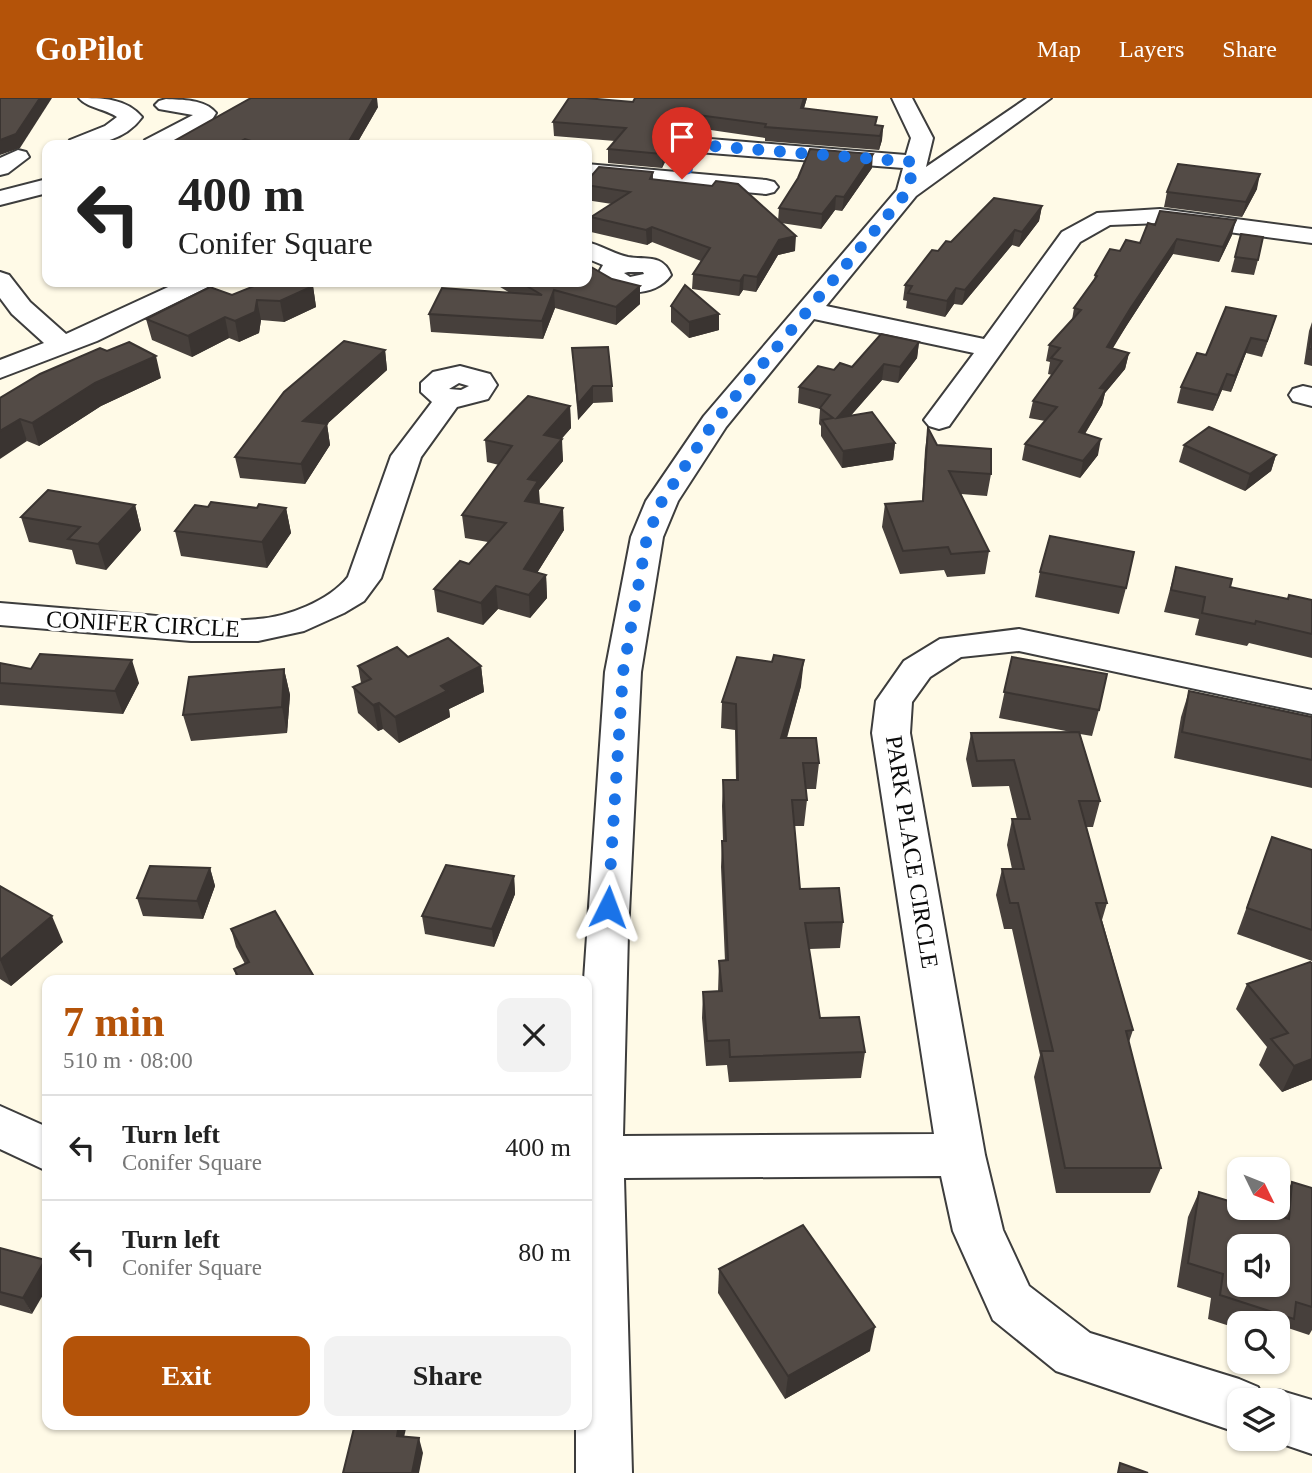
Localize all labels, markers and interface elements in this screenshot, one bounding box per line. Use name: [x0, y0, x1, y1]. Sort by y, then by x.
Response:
text: GoPilot: [35, 31, 143, 67]
text: Map: [1037, 36, 1081, 62]
text: Layers: [1119, 36, 1184, 62]
text: Share: [1222, 36, 1277, 62]
pin: [652, 107, 712, 179]
icon: arrive: [663, 118, 701, 156]
text: 400 m: [178, 167, 305, 222]
icon: left: [63, 168, 154, 259]
text: Conifer Square: [178, 225, 373, 261]
street label: CONIFER CIRCLE: [45, 606, 241, 642]
street label: PARK PLACE CIRCLE: [881, 734, 943, 970]
position arrow: [571, 870, 645, 944]
button: close: [497, 998, 571, 1072]
text: 7 min: [63, 999, 165, 1045]
text: 510 m · 08:00: [63, 1048, 193, 1073]
text: Turn left: [122, 1120, 220, 1149]
icon: left: [63, 1129, 101, 1167]
text: 400 m: [505, 1133, 571, 1162]
text: Conifer Square: [122, 1150, 262, 1175]
north arrow: [1227, 1157, 1290, 1220]
map controls: [1227, 1157, 1290, 1451]
text: Turn left: [122, 1225, 220, 1254]
icon: left: [63, 1234, 101, 1272]
button: sound: [1227, 1234, 1290, 1297]
text: 80 m: [518, 1238, 571, 1267]
text: Conifer Square: [122, 1255, 262, 1280]
button: search: [1227, 1311, 1290, 1374]
button: Exit: [63, 1336, 310, 1416]
button: Share: [324, 1336, 571, 1416]
button: layers: [1227, 1388, 1290, 1451]

